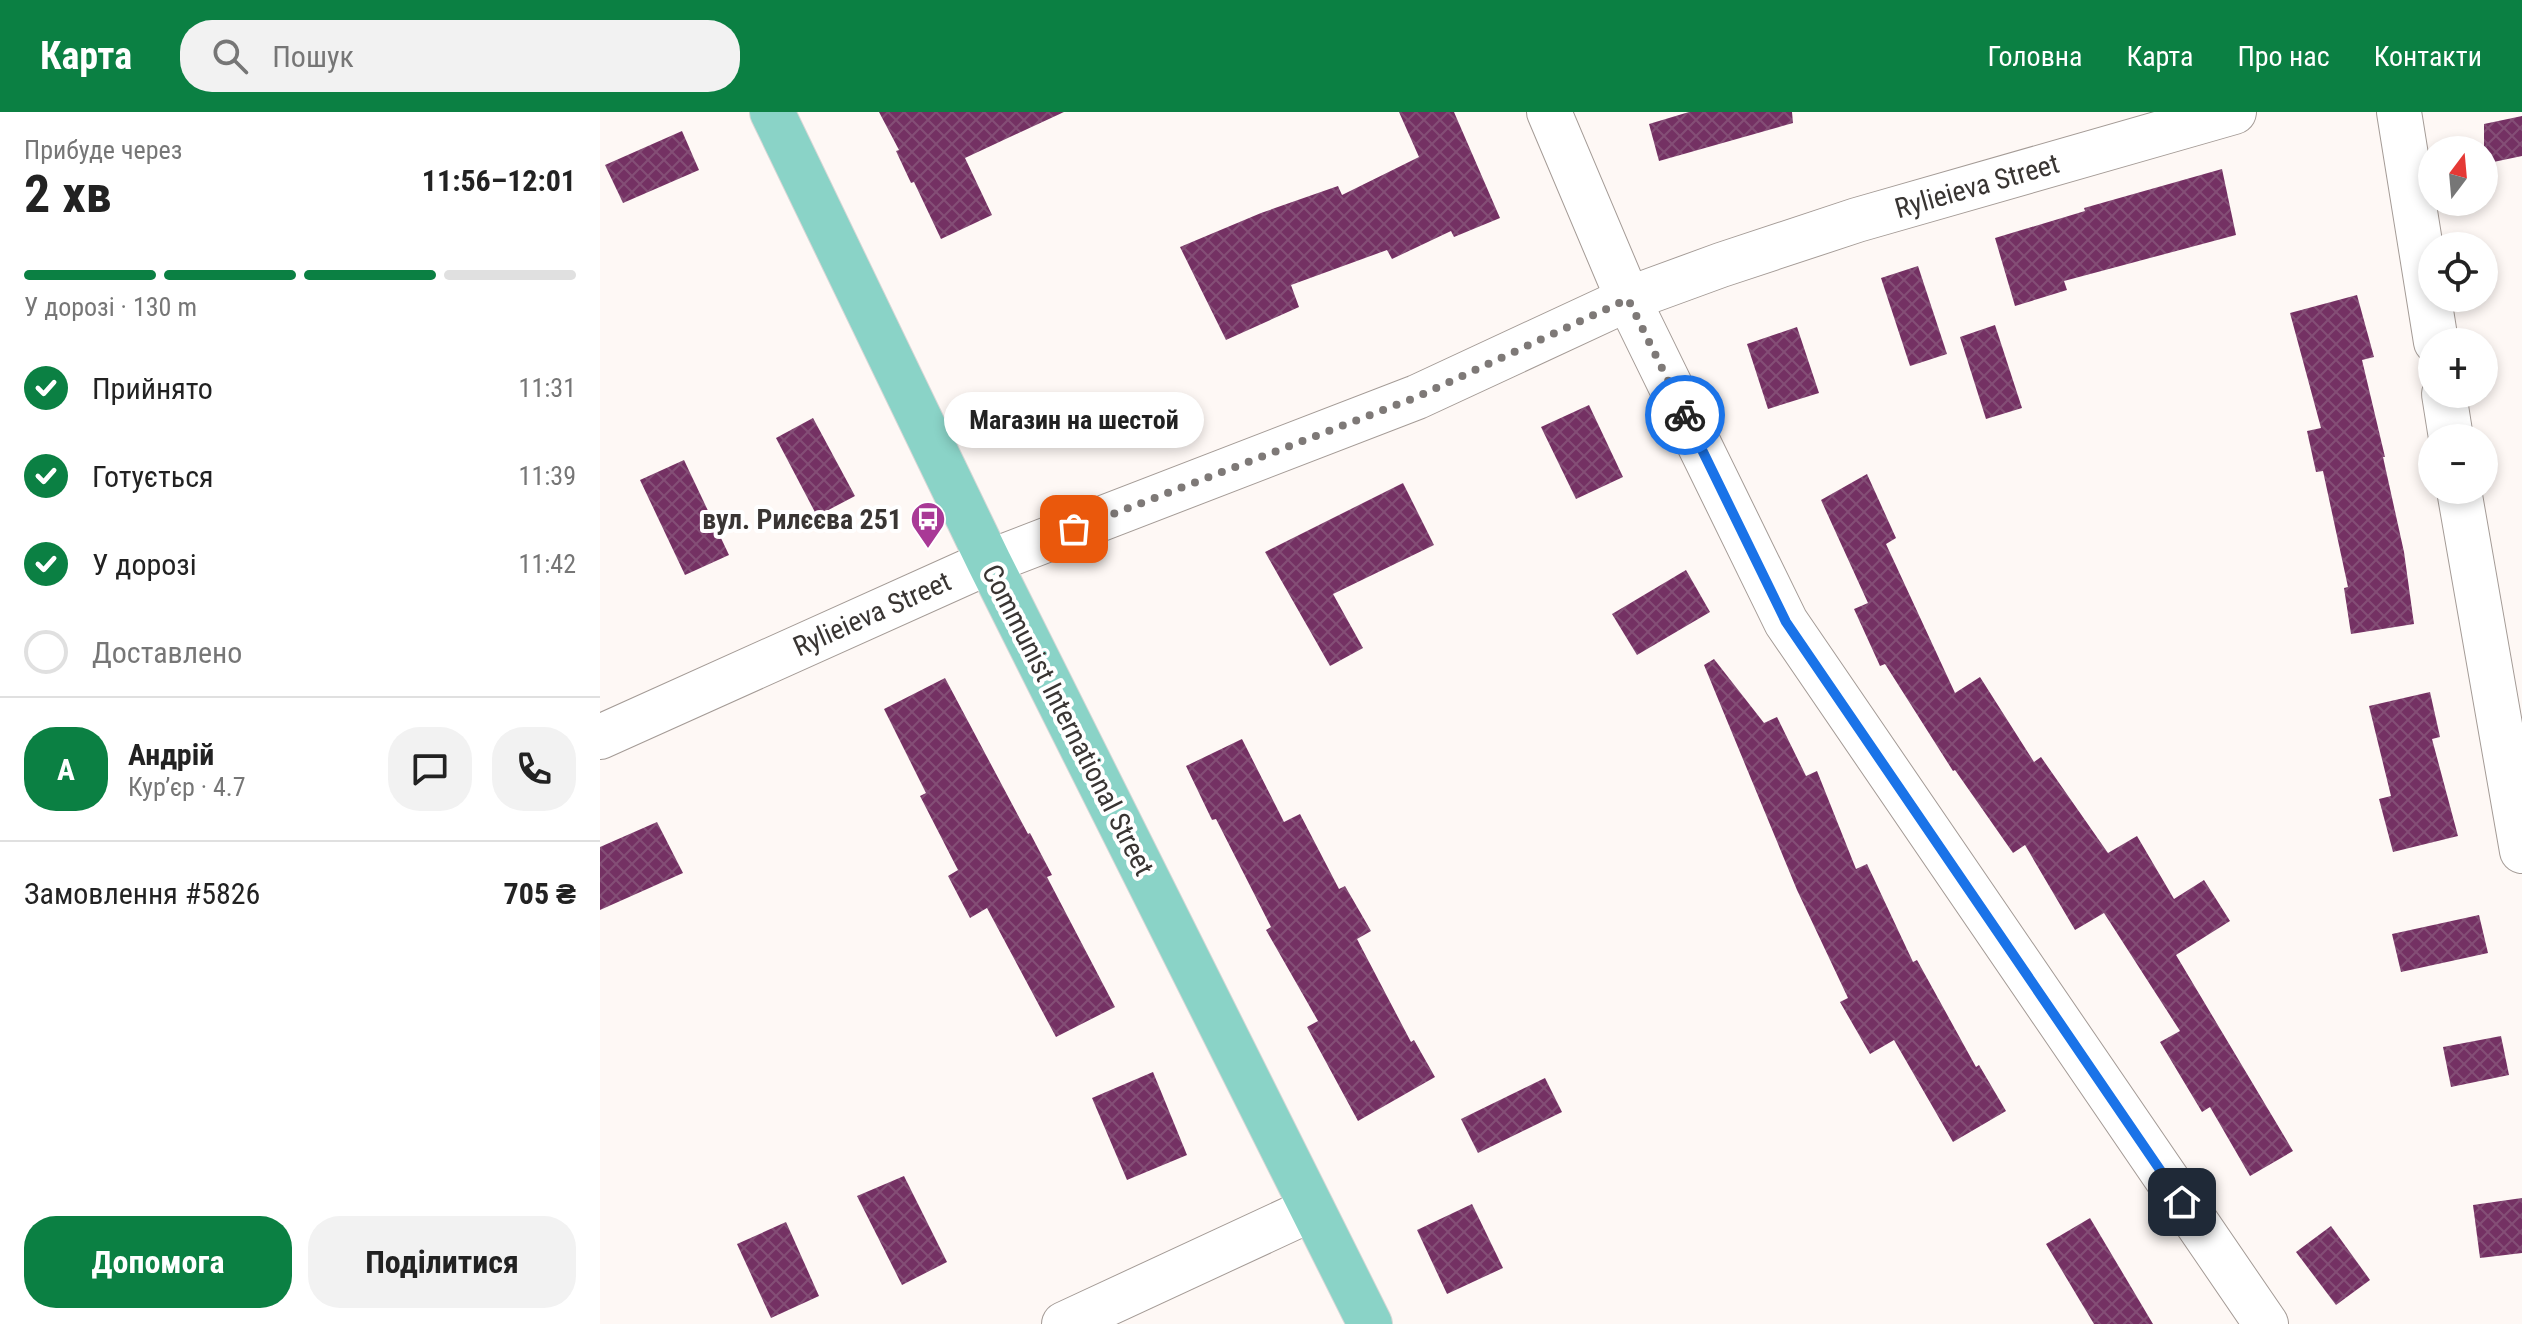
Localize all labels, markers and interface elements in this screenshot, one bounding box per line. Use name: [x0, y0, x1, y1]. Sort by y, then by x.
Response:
search box: [180, 20, 740, 92]
text: Карта: [40, 34, 132, 78]
icon: search: [208, 34, 252, 78]
text: Пошук: [272, 39, 354, 74]
text: Головна: [1987, 40, 2082, 73]
text: Карта: [2126, 40, 2193, 73]
text: Про нас: [2237, 40, 2330, 73]
text: Контакти: [2374, 40, 2482, 73]
text: Прибуде через: [24, 135, 182, 165]
north arrow: [2418, 136, 2498, 216]
map controls: [2418, 136, 2498, 504]
street label: Rylieieva Street: [1891, 147, 2063, 225]
text: 11:56–12:01: [422, 163, 576, 198]
text: 2 хв: [24, 164, 112, 225]
button: locate: [2418, 232, 2498, 312]
text: У дорозі · 130 m: [24, 292, 197, 322]
button: +: [2418, 328, 2498, 408]
icon: check: [24, 366, 68, 410]
text: Прийнято: [92, 371, 213, 406]
text: 11:31: [519, 373, 576, 403]
courier: [1645, 375, 1725, 455]
callout: Магазин на шестой: [944, 393, 1204, 449]
icon: bike: [1663, 393, 1707, 437]
text: Магазин на шестой: [969, 405, 1179, 435]
button: −: [2418, 424, 2498, 504]
icon: check: [24, 454, 68, 498]
text: Готується: [92, 459, 213, 494]
text: 11:39: [519, 461, 576, 491]
pin: [1040, 495, 1108, 563]
bus stop icon: вул. Рилєєва 251: [909, 500, 947, 550]
place label: вул. Рилєєва 251: [702, 503, 902, 536]
icon: bag: [1052, 507, 1096, 551]
icon: check: [24, 542, 68, 586]
text: У дорозі: [92, 547, 197, 582]
text: 11:42: [519, 549, 576, 579]
street label: Communist International Street: [975, 559, 1161, 881]
street label: Rylieieva Street: [788, 565, 956, 663]
text: Доставлено: [92, 635, 242, 670]
button: chat: [388, 727, 472, 811]
button: phone: [492, 727, 576, 811]
text: Андрій: [128, 737, 214, 772]
text: А: [57, 752, 75, 787]
text: Кур’єр · 4.7: [128, 772, 246, 802]
text: Замовлення #5826: [24, 876, 260, 911]
text: 705 ₴: [504, 876, 576, 911]
pin: [2148, 1168, 2216, 1236]
icon: home: [2160, 1180, 2204, 1224]
button: Допомога: [24, 1216, 292, 1308]
button: Поділитися: [308, 1216, 576, 1308]

